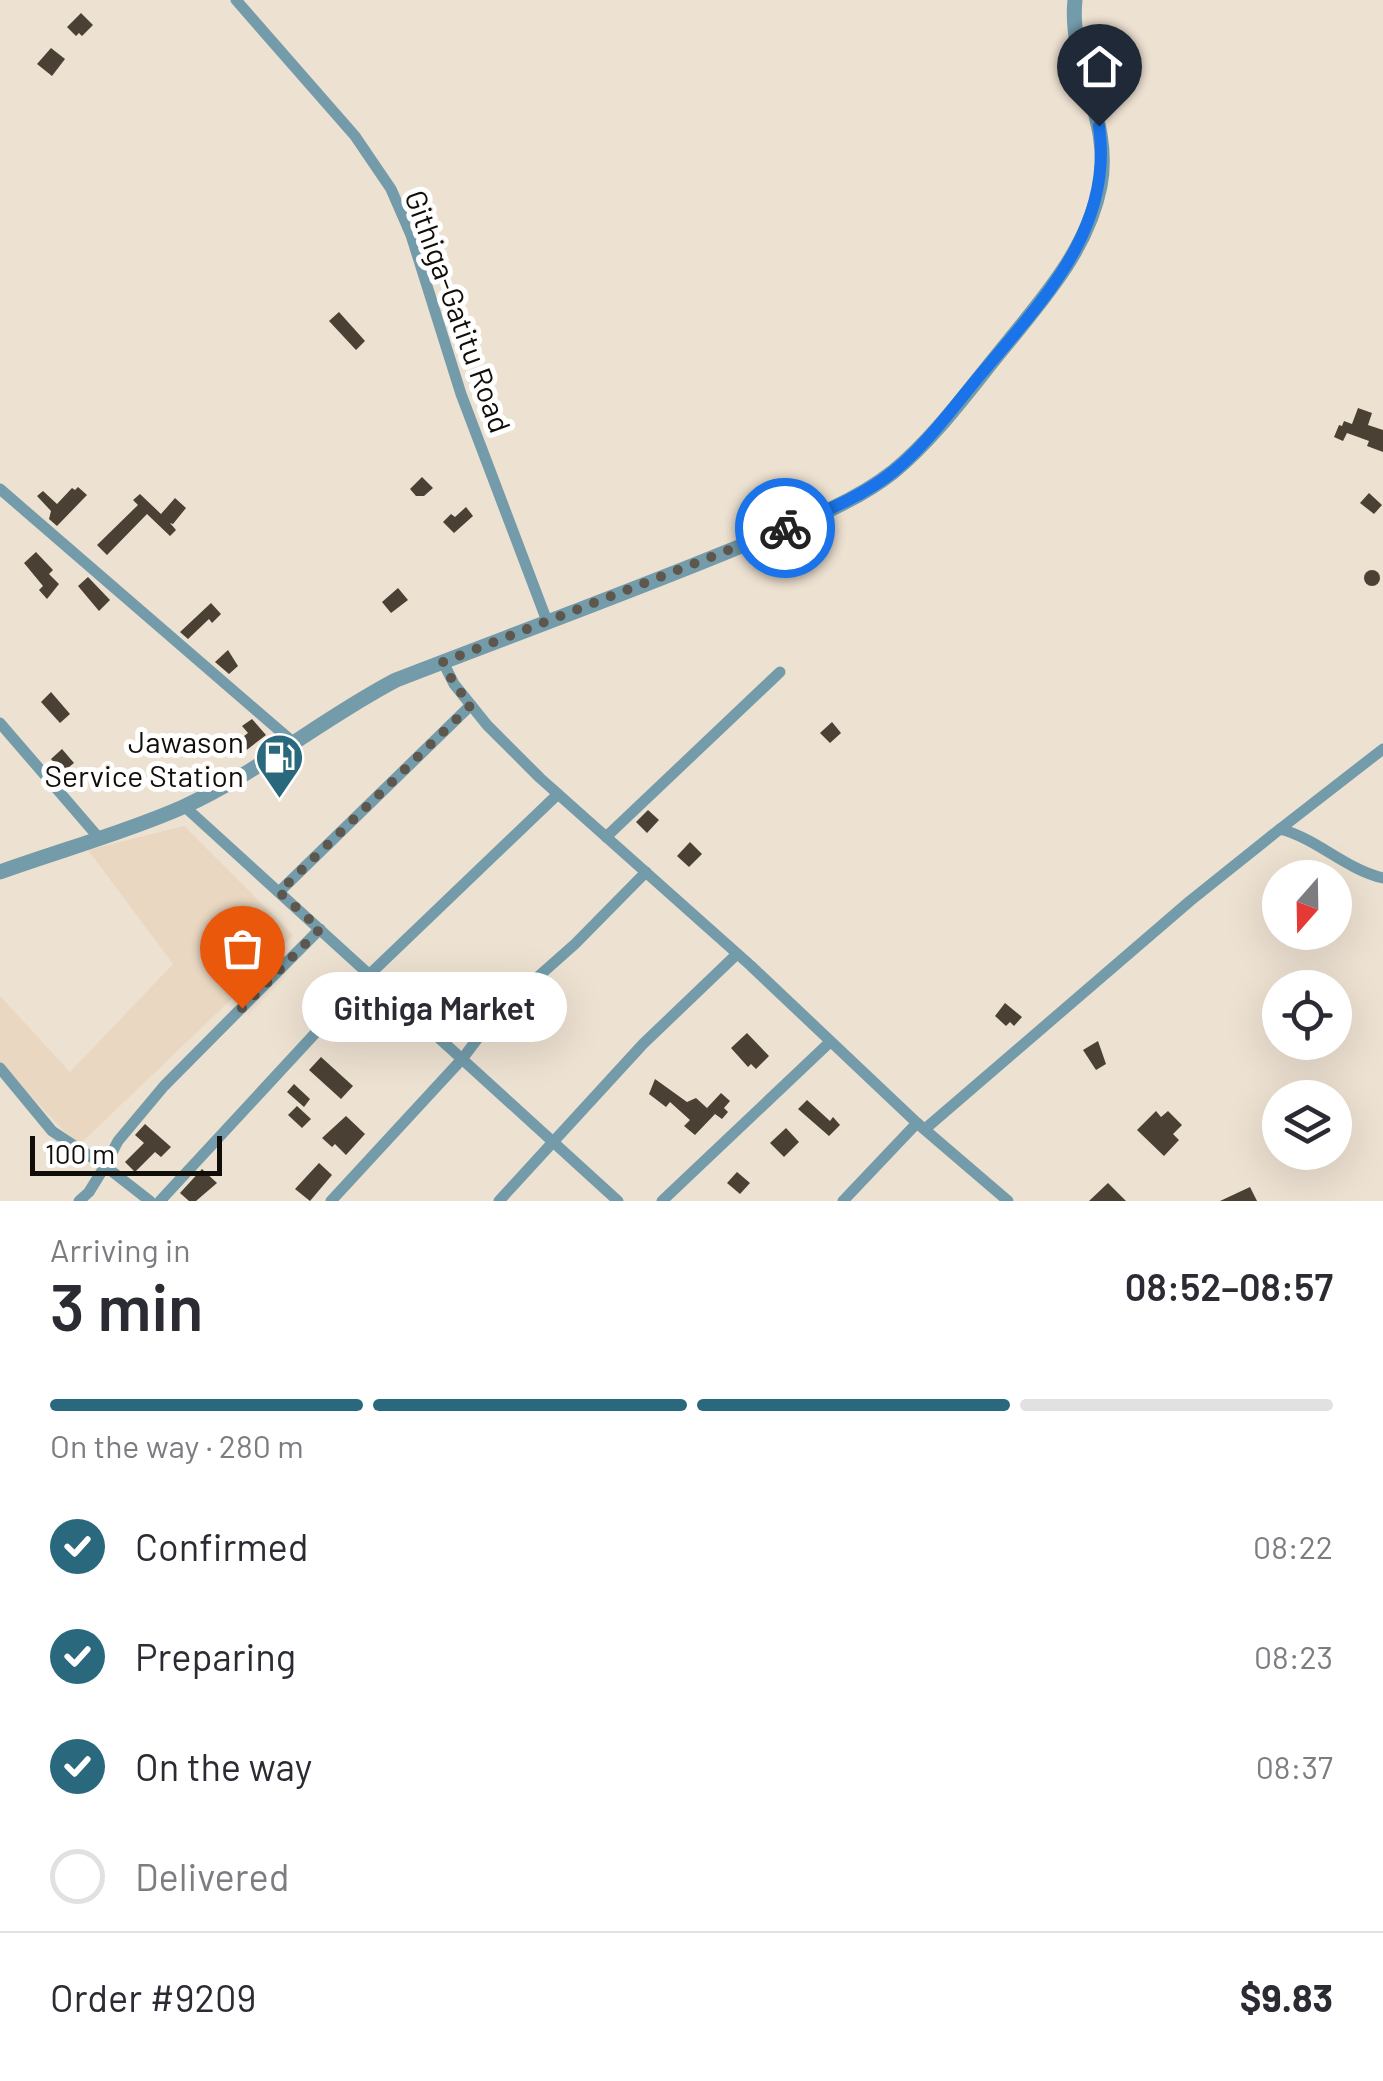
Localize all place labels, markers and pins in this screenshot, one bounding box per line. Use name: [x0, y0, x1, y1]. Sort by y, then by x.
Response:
pin: [1057, 24, 1142, 127]
place label: Jawason Service Station: [45, 723, 244, 793]
fuel station icon: Jawason Service Station: [253, 732, 305, 800]
pin: [200, 906, 285, 1009]
callout: Githiga Market: [302, 973, 567, 1043]

